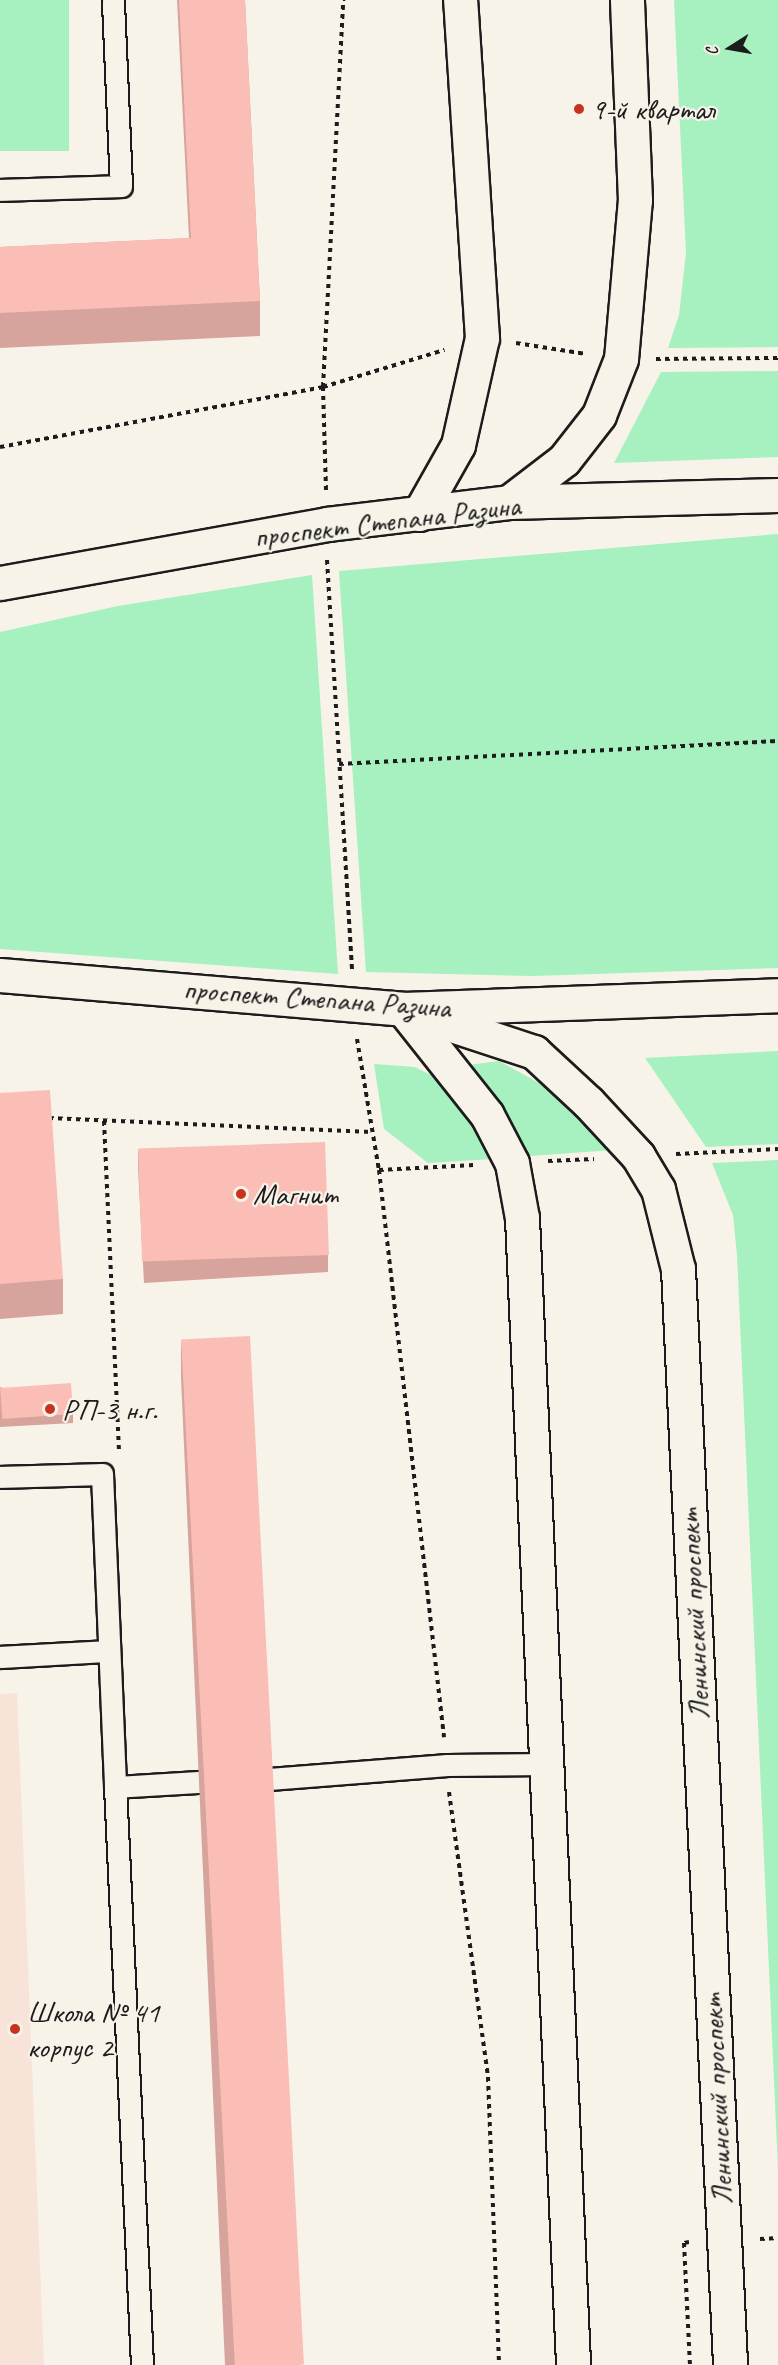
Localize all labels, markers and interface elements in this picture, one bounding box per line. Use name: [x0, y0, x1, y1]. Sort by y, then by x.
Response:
north arrow: [700, 18, 760, 78]
text: С: [702, 46, 723, 57]
place label: 9-й квартал: [591, 91, 714, 127]
marker: 9-й квартал: [572, 102, 586, 116]
street label: проспект Степана Разина: [251, 487, 523, 555]
street label: проспект Степана Разина: [182, 971, 452, 1025]
place label: Магнит: [253, 1176, 338, 1212]
marker: Магнит: [234, 1187, 248, 1201]
place label: РП-3 н.г.: [62, 1391, 157, 1427]
marker: РП-3 н.г.: [43, 1402, 57, 1416]
street label: Ленинский проспект: [670, 1507, 718, 1721]
street label: Ленинский проспект: [693, 1992, 741, 2206]
place label: Школа № 41 корпус 2: [27, 1994, 159, 2064]
marker: Школа № 41 корпус 2: [8, 2022, 22, 2036]

